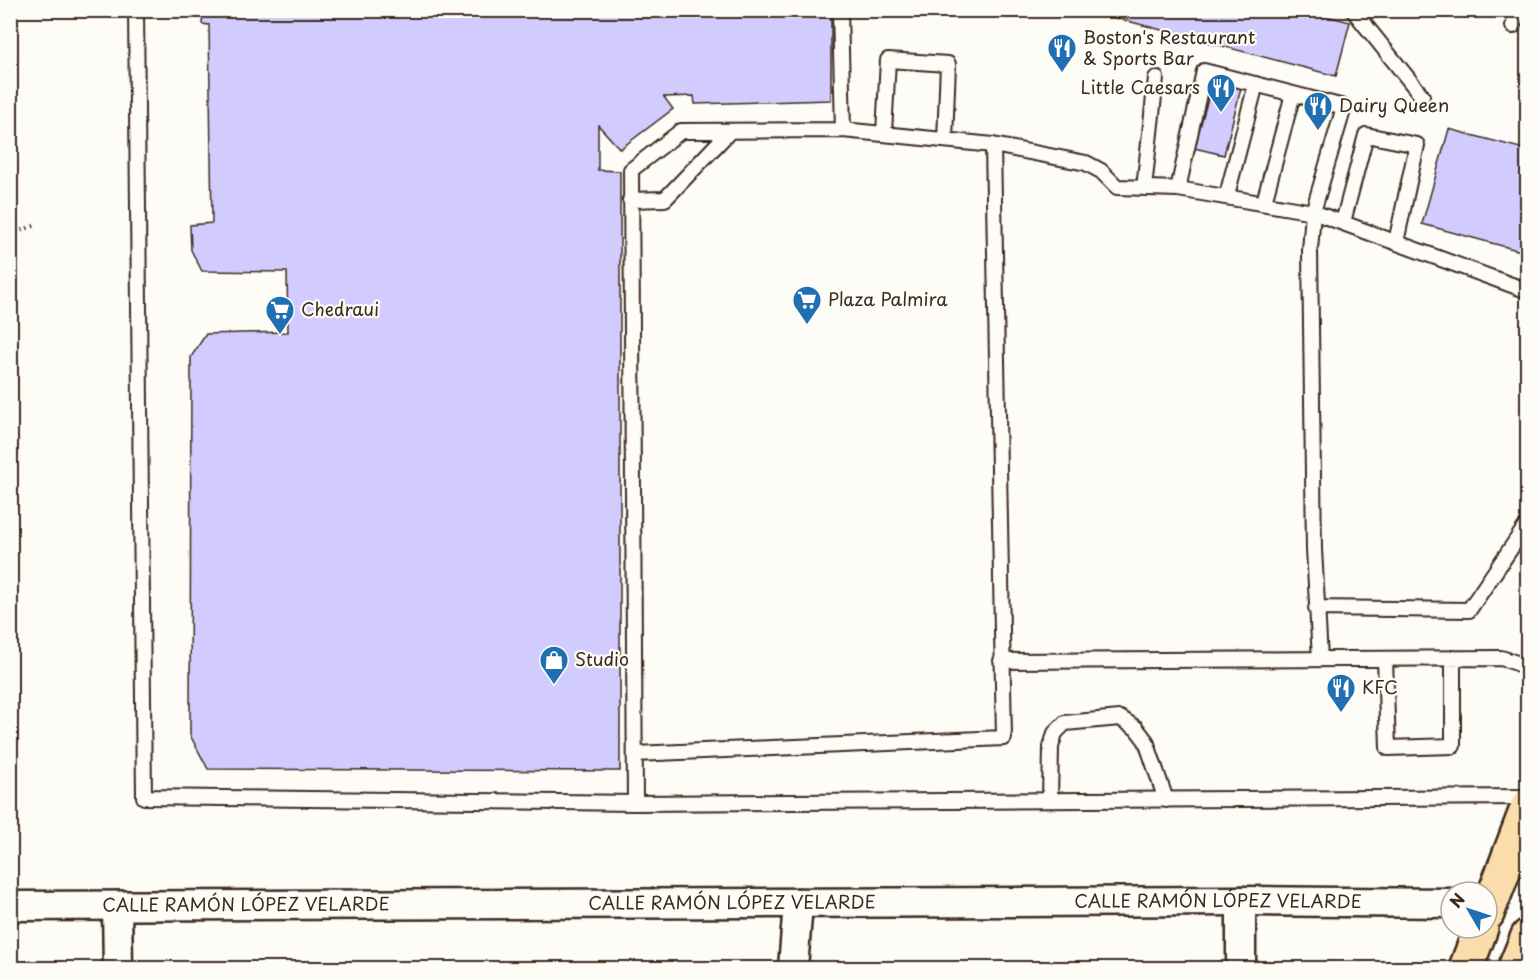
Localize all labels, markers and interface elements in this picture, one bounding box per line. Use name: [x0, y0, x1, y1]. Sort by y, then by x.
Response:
place label: Boston's Restaurant & Sports Bar: [1083, 23, 1255, 71]
restaurant icon: Boston's Restaurant & Sports Bar: [1046, 32, 1078, 74]
restaurant icon: Little Caesars: [1205, 72, 1237, 114]
place label: Little Caesars: [1080, 73, 1200, 100]
restaurant icon: Dairy Queen: [1302, 90, 1334, 132]
place label: Dairy Queen: [1339, 91, 1449, 118]
supermarket icon: Plaza Palmira: [791, 284, 823, 326]
place label: Plaza Palmira: [828, 285, 948, 312]
supermarket icon: Chedraui: [264, 294, 296, 336]
place label: Chedraui: [301, 295, 379, 322]
shop icon: Studio: [538, 644, 570, 686]
place label: Studio: [575, 645, 629, 672]
restaurant icon: KFC: [1325, 672, 1357, 714]
place label: KFC: [1362, 673, 1398, 700]
north arrow: [1439, 880, 1499, 940]
street label: CALLE RAMÓN LÓPEZ VELARDE: [1074, 886, 1362, 914]
street label: CALLE RAMÓN LÓPEZ VELARDE: [588, 887, 876, 916]
text: N: [1443, 887, 1470, 912]
street label: CALLE RAMÓN LÓPEZ VELARDE: [102, 889, 390, 918]

